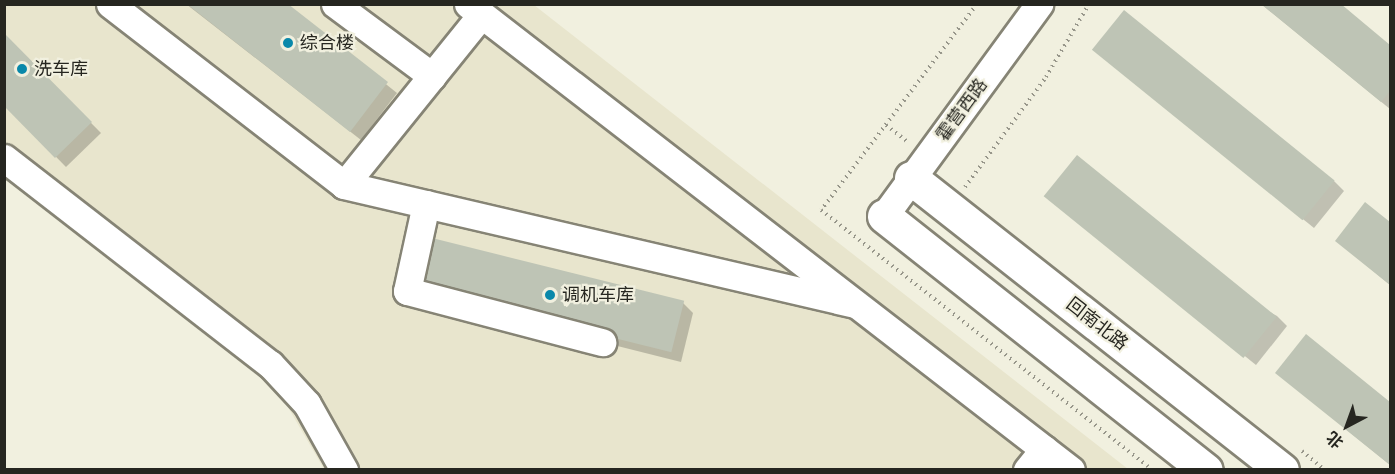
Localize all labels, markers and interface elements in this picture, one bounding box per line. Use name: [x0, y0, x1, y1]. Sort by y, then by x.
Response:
place label: 综合楼: [300, 32, 354, 54]
marker: 综合楼: [281, 36, 295, 50]
place label: 洗车库: [34, 58, 88, 80]
marker: 洗车库: [15, 62, 29, 76]
street label: 霍营西路: [932, 75, 992, 145]
place label: 调机车库: [562, 284, 634, 306]
marker: 调机车库: [543, 288, 557, 302]
street label: 回南北路: [1062, 293, 1132, 355]
north arrow: [1317, 396, 1377, 456]
text: 北: [1322, 426, 1348, 453]

